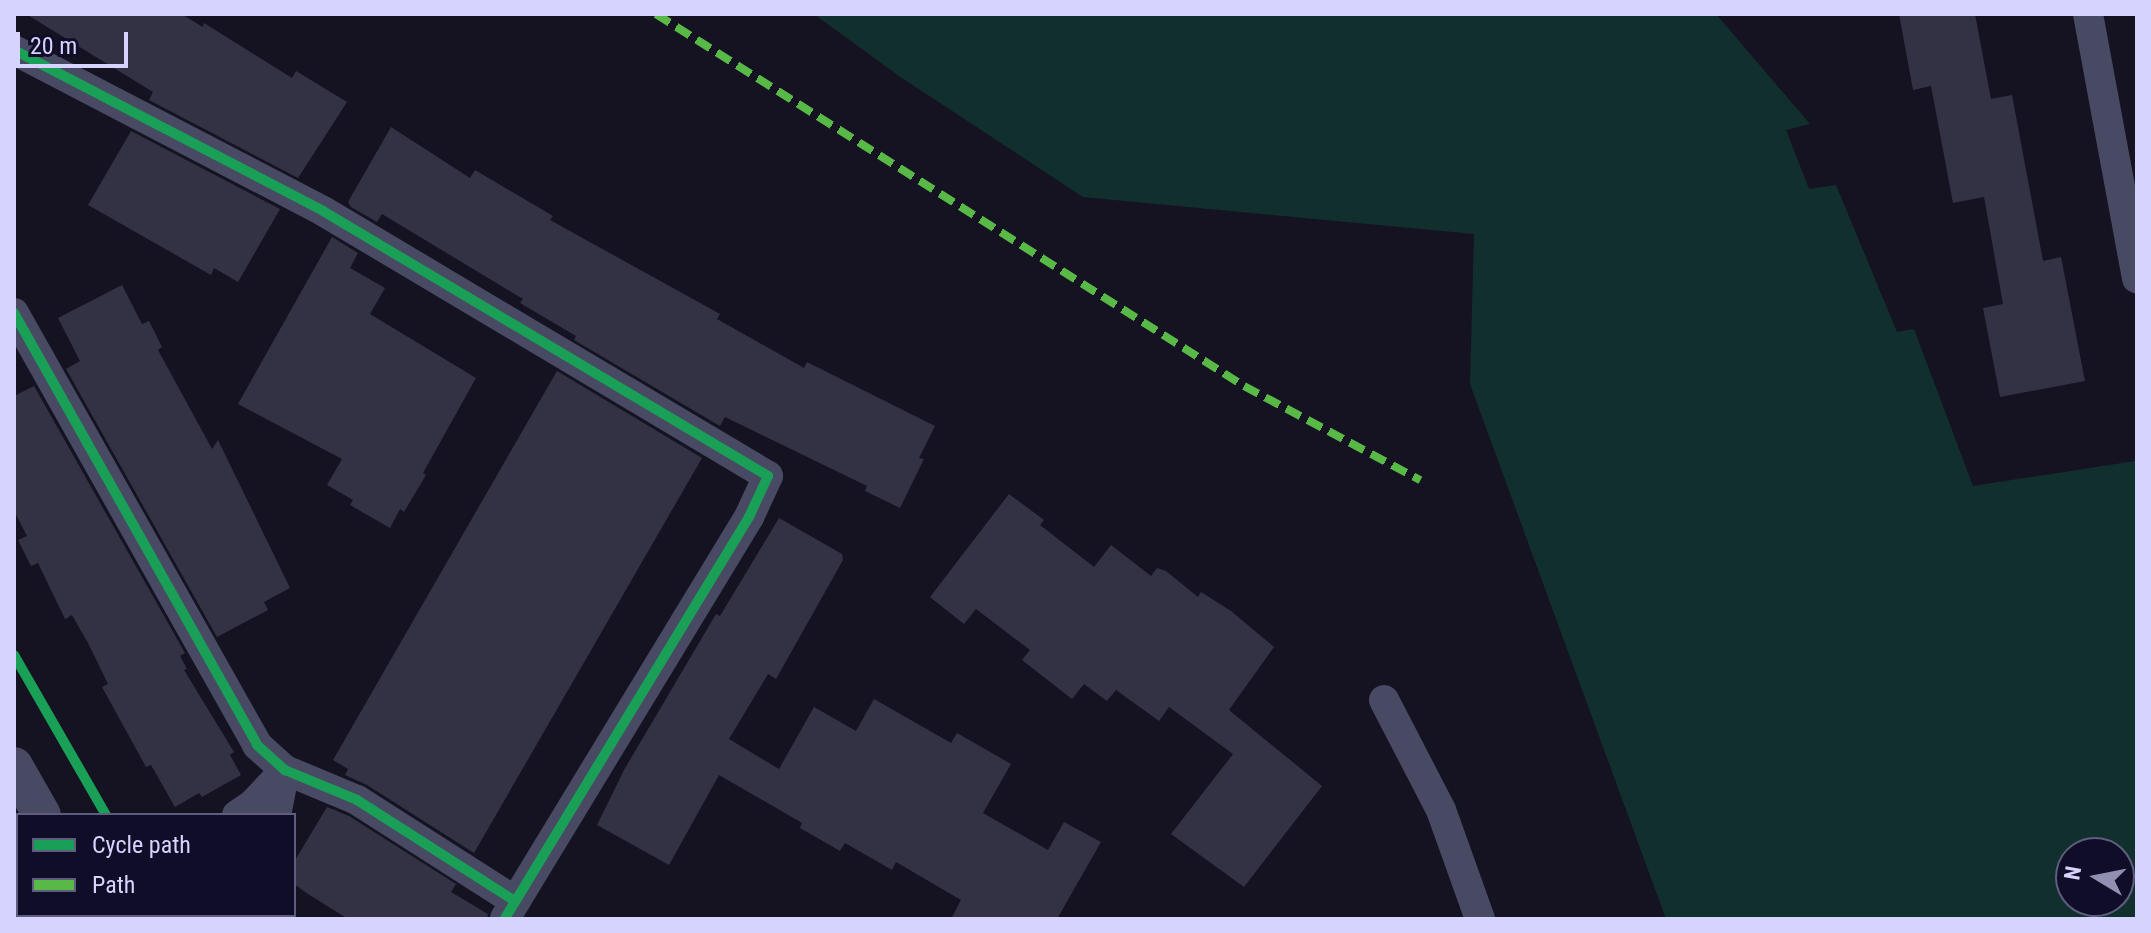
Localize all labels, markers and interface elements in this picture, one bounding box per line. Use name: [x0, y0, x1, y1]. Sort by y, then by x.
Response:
scale bar: [20, 16, 132, 66]
text: 20 m: [30, 32, 77, 60]
legend: [16, 813, 296, 917]
text: Cycle path: [92, 831, 191, 859]
north arrow: [2055, 837, 2135, 917]
text: N: [2059, 864, 2086, 882]
text: Path: [92, 871, 135, 899]

